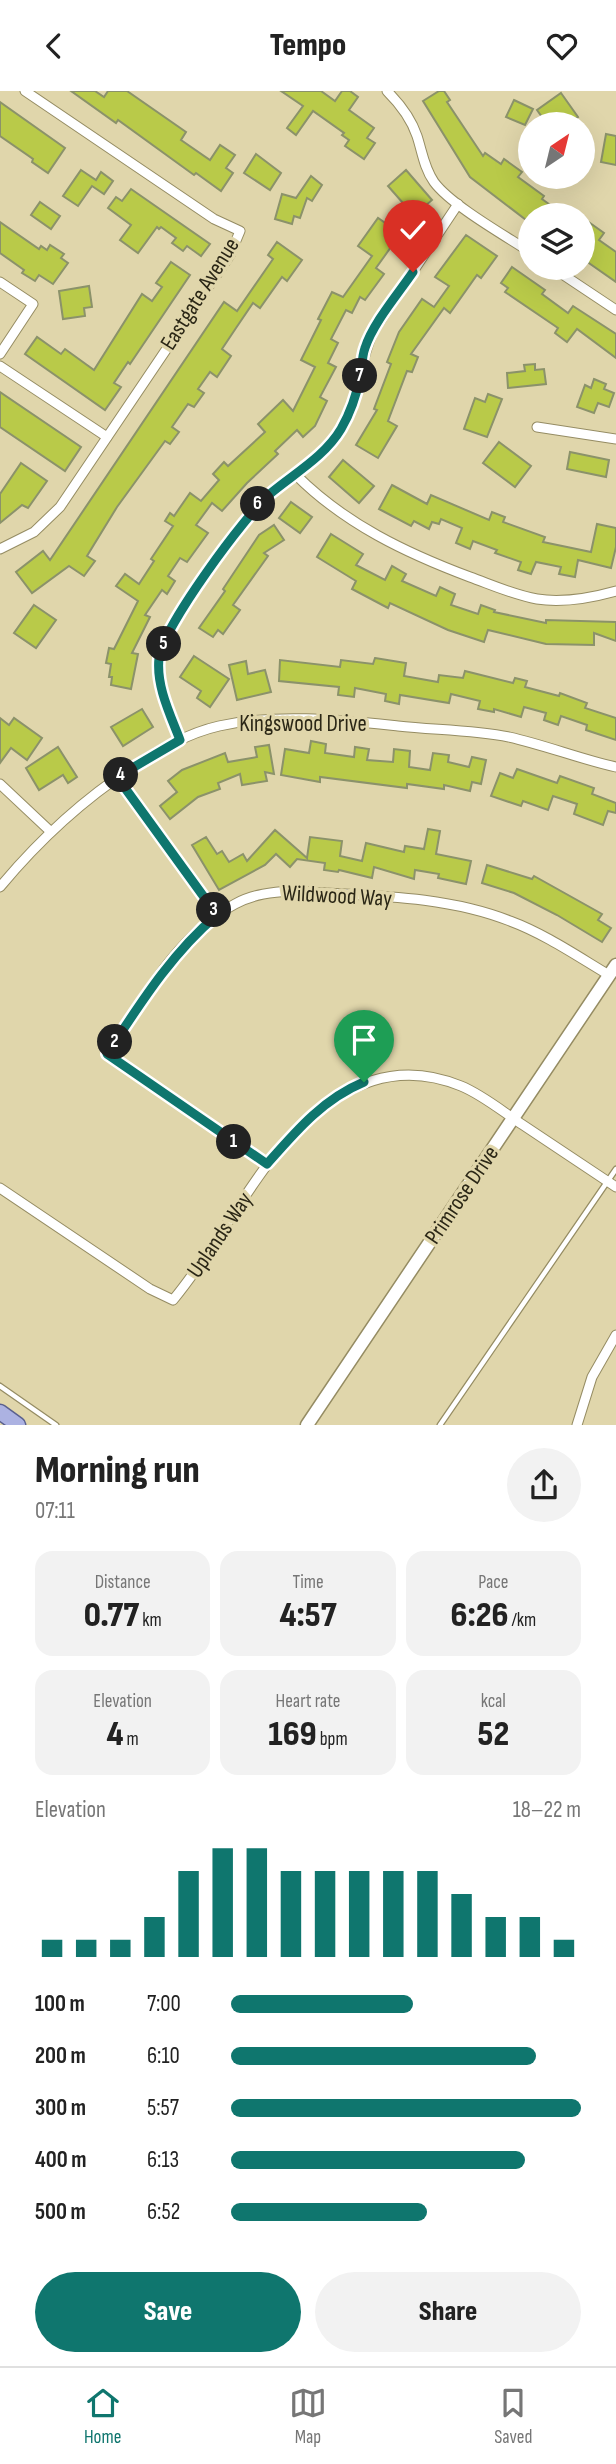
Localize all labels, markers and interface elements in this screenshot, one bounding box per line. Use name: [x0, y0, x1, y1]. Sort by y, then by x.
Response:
text: Tempo: [270, 26, 346, 65]
icon: back: [35, 27, 73, 65]
icon: heart: [543, 27, 581, 65]
north arrow: [518, 112, 595, 189]
map controls: [518, 112, 595, 280]
pin: [383, 200, 443, 272]
button: layers: [518, 203, 595, 280]
icon: check: [394, 211, 432, 249]
street label: Eastgate Avenue: [154, 233, 246, 355]
pin: 7: [342, 359, 378, 393]
text: 7: [355, 364, 364, 387]
pin: 6: [240, 487, 276, 521]
text: 6: [253, 492, 262, 515]
pin: 5: [146, 627, 182, 661]
text: 5: [159, 632, 168, 655]
street label: Kingswood Drive: [239, 710, 367, 738]
pin: 4: [104, 757, 138, 793]
text: 4: [116, 763, 125, 786]
street label: Wildwood Way: [281, 879, 393, 913]
pin: 3: [196, 893, 232, 927]
text: 3: [209, 898, 218, 921]
pin: [334, 1010, 394, 1082]
icon: arrive: [345, 1021, 383, 1059]
pin: 2: [97, 1025, 132, 1059]
text: 2: [110, 1030, 119, 1053]
pin: 1: [216, 1125, 252, 1159]
text: 1: [230, 1130, 237, 1153]
street label: Primrose Drive: [419, 1141, 505, 1249]
street label: Uplands Way: [181, 1187, 259, 1283]
text: Morning run: [35, 1448, 200, 1493]
button: share: [507, 1448, 581, 1522]
text: 07:11: [35, 1497, 75, 1525]
text: Distance: [95, 1571, 151, 1594]
text: Time: [292, 1571, 324, 1594]
text: Pace: [478, 1571, 508, 1594]
text: 0.77: [84, 1594, 139, 1637]
text: 4:57: [279, 1594, 337, 1637]
text: 6:26: [450, 1594, 509, 1637]
text: km: [139, 1609, 162, 1632]
text: /km: [509, 1609, 536, 1632]
text: Elevation: [93, 1690, 152, 1713]
text: Heart rate: [276, 1690, 340, 1713]
text: kcal: [481, 1690, 506, 1713]
text: 4: [107, 1713, 124, 1756]
text: 169: [268, 1713, 317, 1756]
text: 52: [478, 1713, 509, 1756]
text: m: [124, 1728, 139, 1751]
text: bpm: [317, 1728, 348, 1751]
text: Elevation: [35, 1796, 106, 1824]
text: 18–22 m: [513, 1796, 581, 1824]
text: 100 m: [35, 1990, 85, 2018]
text: 7:00: [147, 1990, 181, 2018]
text: 200 m: [35, 2042, 86, 2070]
text: 6:10: [147, 2042, 180, 2070]
text: 300 m: [35, 2094, 86, 2122]
text: 5:57: [147, 2094, 179, 2122]
text: 400 m: [35, 2146, 86, 2174]
text: 6:13: [147, 2146, 179, 2174]
text: 500 m: [35, 2198, 86, 2226]
text: 6:52: [147, 2198, 180, 2226]
button: Save: [35, 2272, 301, 2352]
button: Share: [315, 2272, 581, 2352]
tab: Home: [84, 2384, 122, 2449]
tab: Map: [289, 2384, 327, 2449]
tab: Saved: [494, 2384, 532, 2449]

